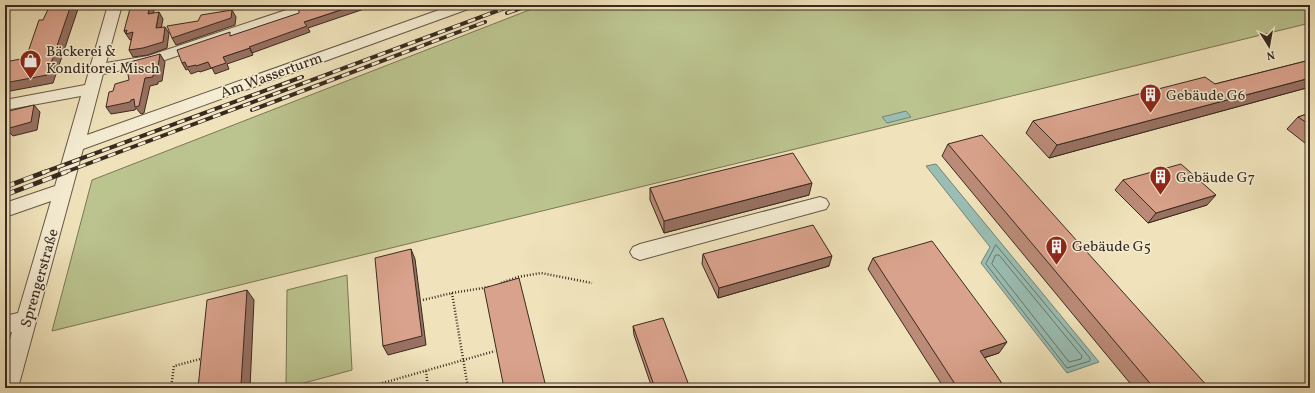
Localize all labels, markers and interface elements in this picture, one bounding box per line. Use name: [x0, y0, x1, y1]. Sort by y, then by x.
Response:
north arrow: [1249, 26, 1289, 66]
place label: Bäckerei & Konditorei Misch: [46, 42, 160, 80]
text: N: [1265, 46, 1276, 62]
shop icon: Bäckerei & Konditorei Misch: [17, 47, 43, 80]
street label: Am Wasserturm: [217, 48, 326, 105]
building icon: Gebäude G6: [1138, 82, 1164, 115]
place label: Gebäude G6: [1166, 86, 1245, 107]
building icon: Gebäude G7: [1148, 164, 1174, 197]
place label: Gebäude G7: [1176, 168, 1255, 189]
street label: Sprengerstraße: [16, 227, 65, 330]
building icon: Gebäude G5: [1043, 233, 1069, 266]
place label: Gebäude G5: [1072, 237, 1151, 258]

